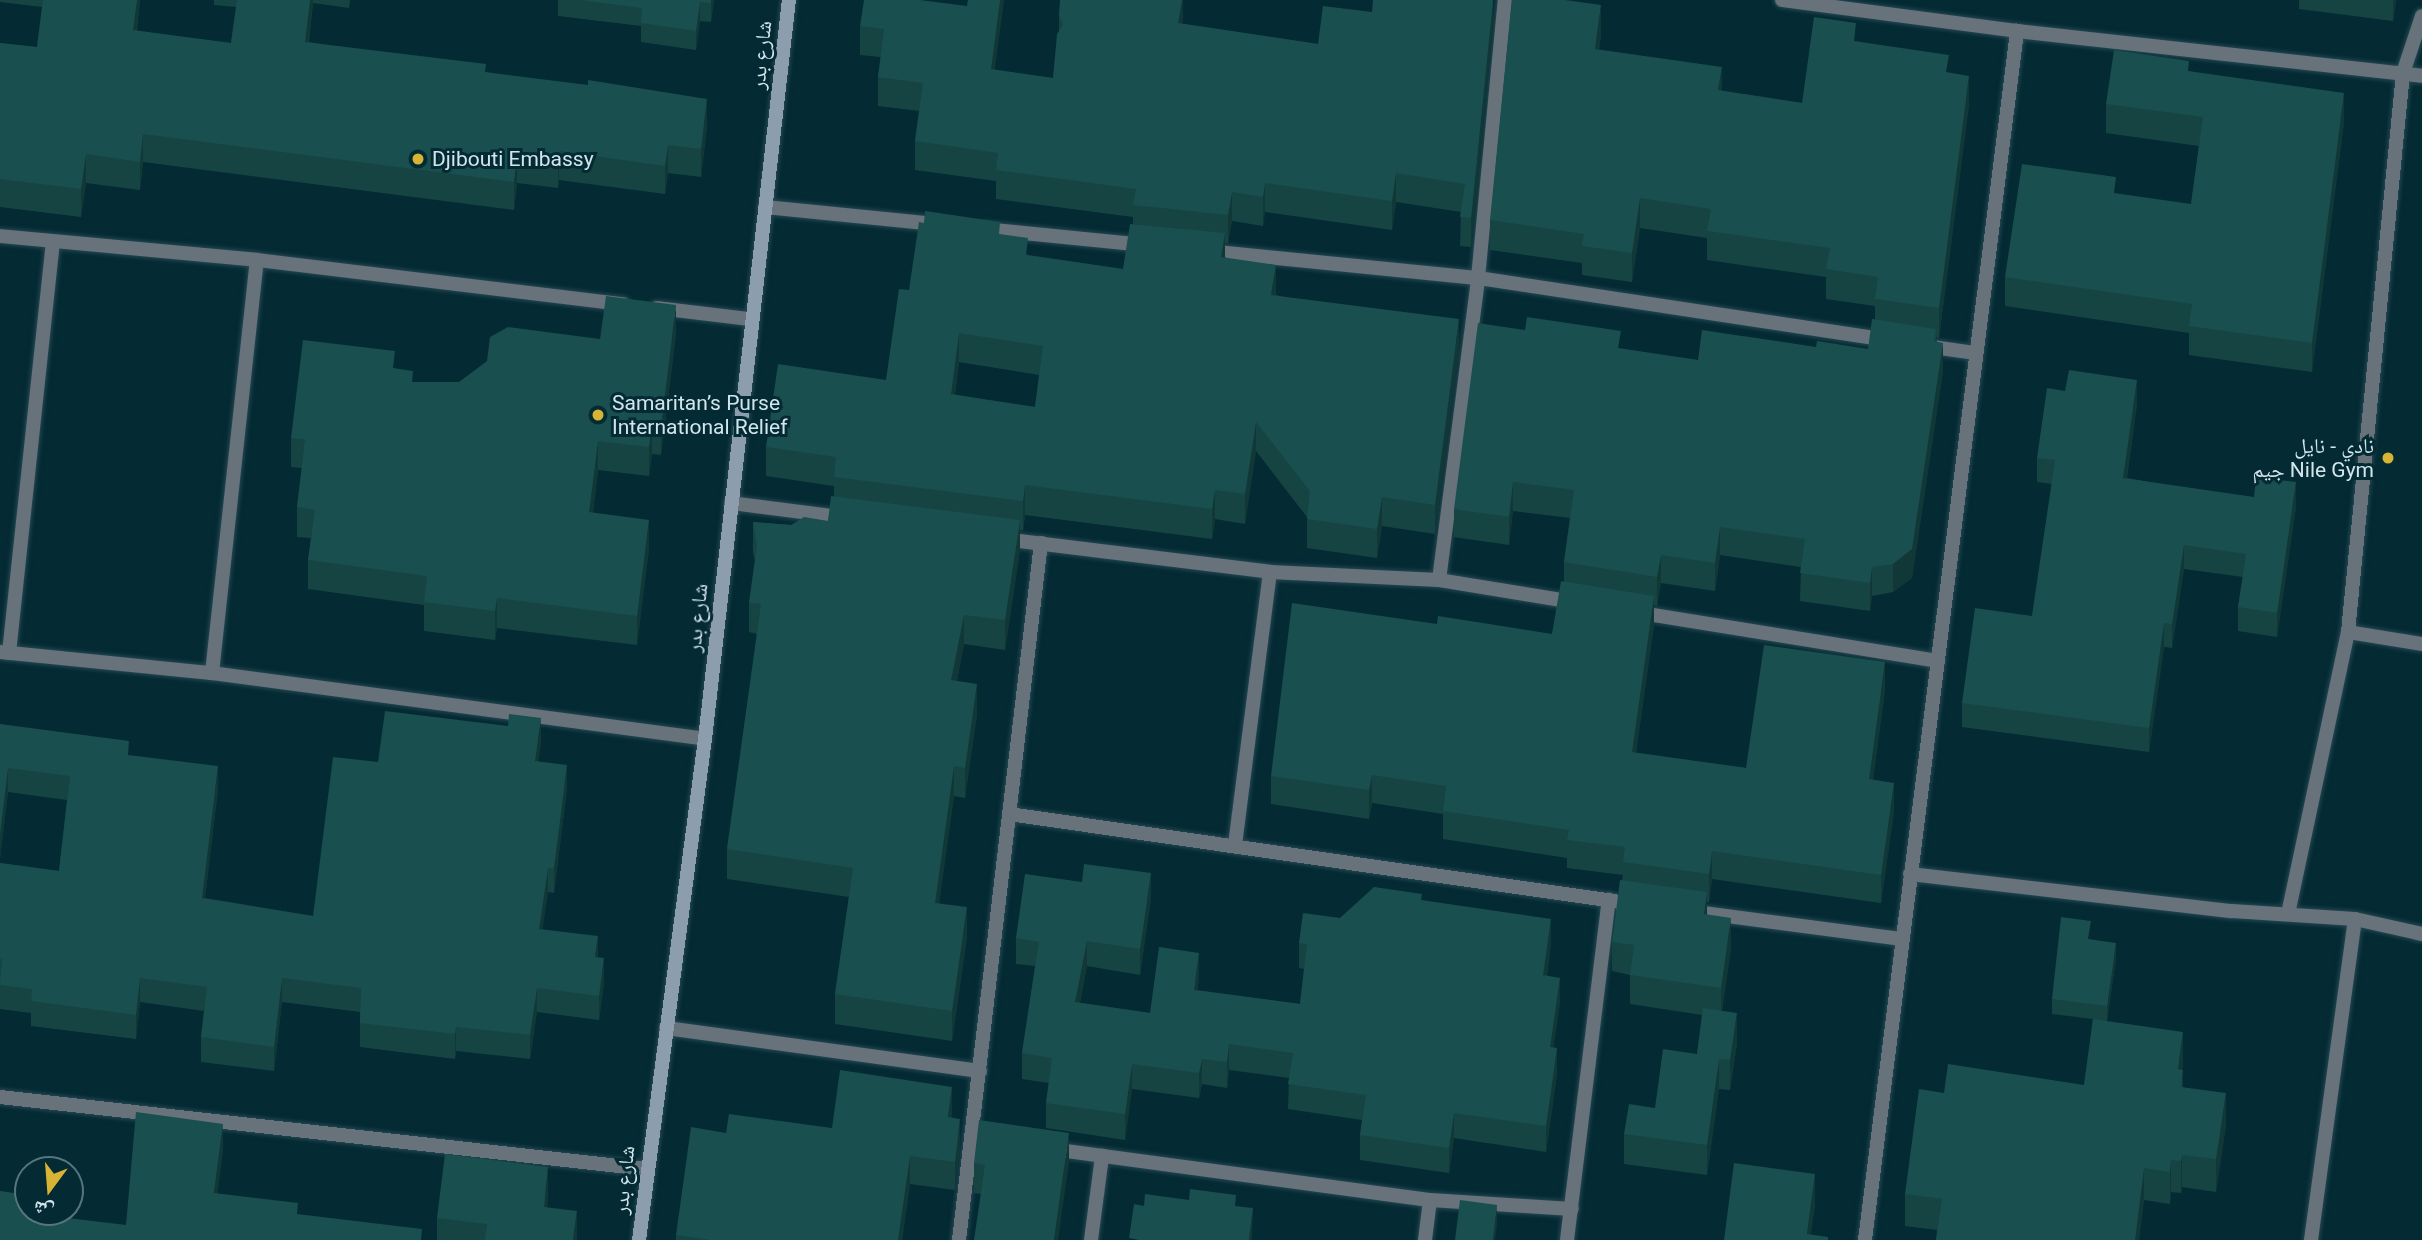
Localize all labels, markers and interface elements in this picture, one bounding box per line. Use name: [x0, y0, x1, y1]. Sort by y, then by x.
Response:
street label: شارع بدر: [745, 19, 777, 91]
place label: Djibouti Embassy: [432, 146, 594, 172]
marker: Djibouti Embassy: [410, 151, 426, 167]
place label: Samaritan’s Purse International Relief: [612, 390, 787, 440]
marker: Samaritan’s Purse International Relief: [590, 407, 606, 423]
place label: نادي - نايل جيم Nile Gym: [2253, 433, 2374, 483]
marker: نادي - نايل جيم Nile Gym: [2380, 450, 2396, 466]
street label: شارع بدر: [681, 582, 713, 654]
street label: شارع بدر: [608, 1144, 640, 1216]
north arrow: [14, 1156, 84, 1226]
text: ش: [31, 1196, 56, 1224]

